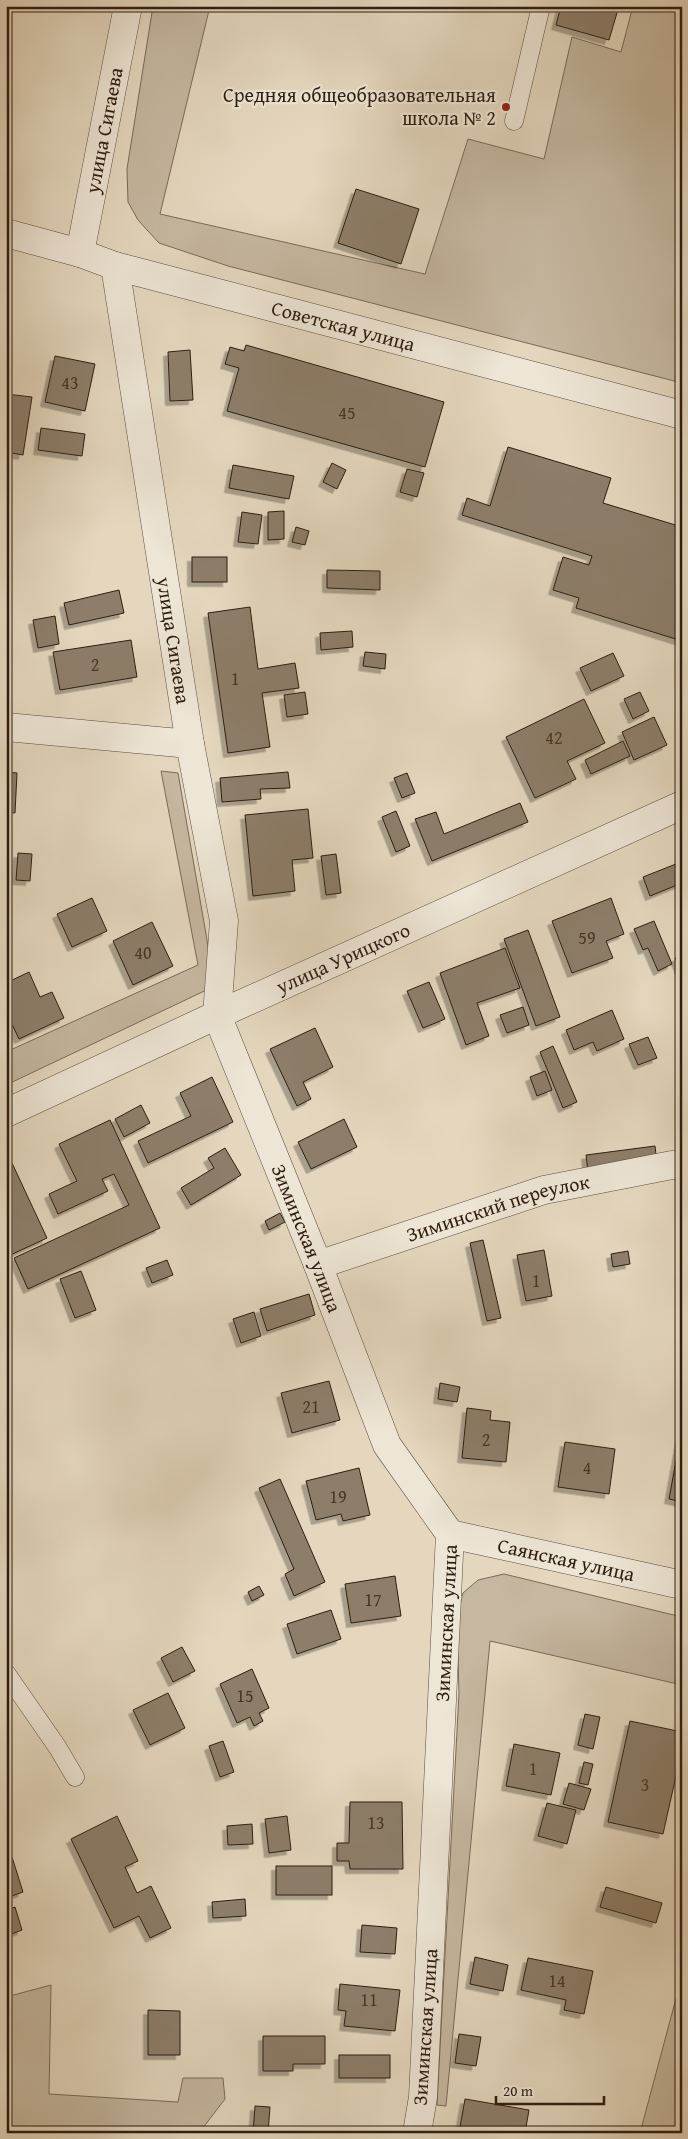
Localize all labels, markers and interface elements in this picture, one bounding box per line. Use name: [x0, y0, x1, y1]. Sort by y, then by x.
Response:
street label: улица Сигаева: [77, 64, 130, 197]
place label: Средняя общеобразовательная школа № 2: [223, 80, 496, 132]
marker: Средняя общеобразовательная школа № 2: [500, 101, 512, 113]
street label: Советская улица: [268, 293, 419, 358]
house number: 43: [61, 369, 79, 396]
house number: 45: [338, 399, 356, 426]
street label: улица Сигаева: [150, 574, 199, 706]
house number: 2: [91, 651, 99, 678]
house number: 1: [231, 665, 239, 692]
house number: 42: [545, 724, 563, 751]
street label: улица Урицкого: [270, 915, 415, 1001]
house number: 59: [578, 924, 596, 951]
house number: 40: [134, 939, 152, 966]
street label: Зиминская улица: [265, 1159, 350, 1317]
street label: Зиминский переулок: [402, 1166, 592, 1249]
house number: 1: [532, 1267, 540, 1294]
house number: 21: [302, 1393, 320, 1420]
house number: 2: [482, 1426, 490, 1453]
house number: 4: [583, 1454, 591, 1481]
house number: 19: [329, 1483, 347, 1510]
street label: Саянская улица: [495, 1530, 638, 1588]
street label: Зиминская улица: [427, 1543, 464, 1702]
house number: 17: [364, 1586, 382, 1613]
house number: 15: [236, 1682, 254, 1709]
house number: 1: [529, 1755, 537, 1782]
house number: 3: [641, 1771, 649, 1798]
house number: 13: [367, 1809, 385, 1836]
street label: Зиминская улица: [405, 1947, 444, 2106]
house number: 14: [548, 1967, 566, 1994]
house number: 11: [360, 1986, 378, 2013]
scale bar: [496, 2074, 603, 2106]
text: 20 m: [503, 2080, 534, 2101]

